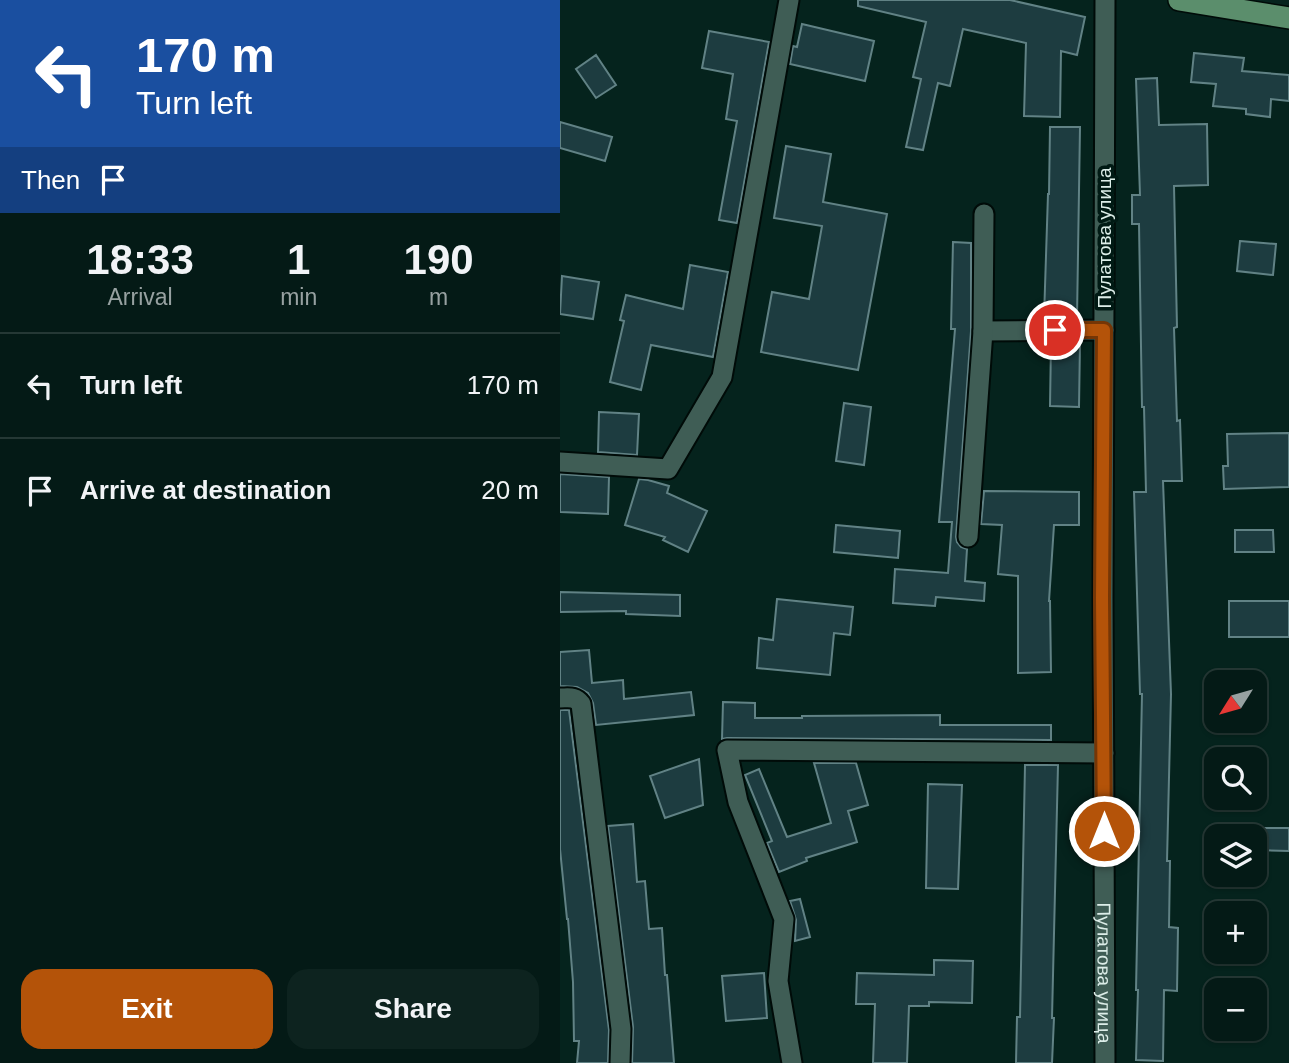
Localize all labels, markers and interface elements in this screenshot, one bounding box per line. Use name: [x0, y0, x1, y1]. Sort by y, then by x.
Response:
icon: left: [21, 28, 112, 119]
text: 170 m: [136, 28, 275, 82]
text: Turn left: [136, 85, 252, 121]
icon: arrive: [94, 161, 132, 199]
text: Then: [21, 165, 80, 195]
street label: Пулатова улица: [1094, 167, 1115, 309]
text: 18:33: [86, 236, 194, 283]
text: 1: [287, 236, 310, 283]
text: 190: [404, 236, 474, 283]
text: Arrival: [107, 284, 173, 310]
text: min: [280, 284, 317, 310]
text: m: [429, 284, 448, 310]
pin: [1025, 300, 1085, 360]
icon: arrive: [1036, 311, 1074, 349]
icon: left: [21, 367, 59, 405]
text: Turn left: [80, 370, 182, 400]
text: 170 m: [467, 370, 539, 400]
icon: arrive: [21, 472, 59, 510]
text: Arrive at destination: [80, 475, 331, 505]
text: 20 m: [481, 475, 539, 505]
north arrow: [1204, 670, 1267, 733]
map controls: [1204, 670, 1267, 1041]
button: search: [1204, 747, 1267, 810]
position arrow: [1067, 794, 1141, 868]
button: layers: [1204, 824, 1267, 887]
button: +: [1204, 901, 1267, 964]
street label: Пулатова улица: [1094, 902, 1115, 1044]
button: Exit: [21, 969, 273, 1049]
button: Share: [287, 969, 539, 1049]
button: −: [1204, 978, 1267, 1041]

